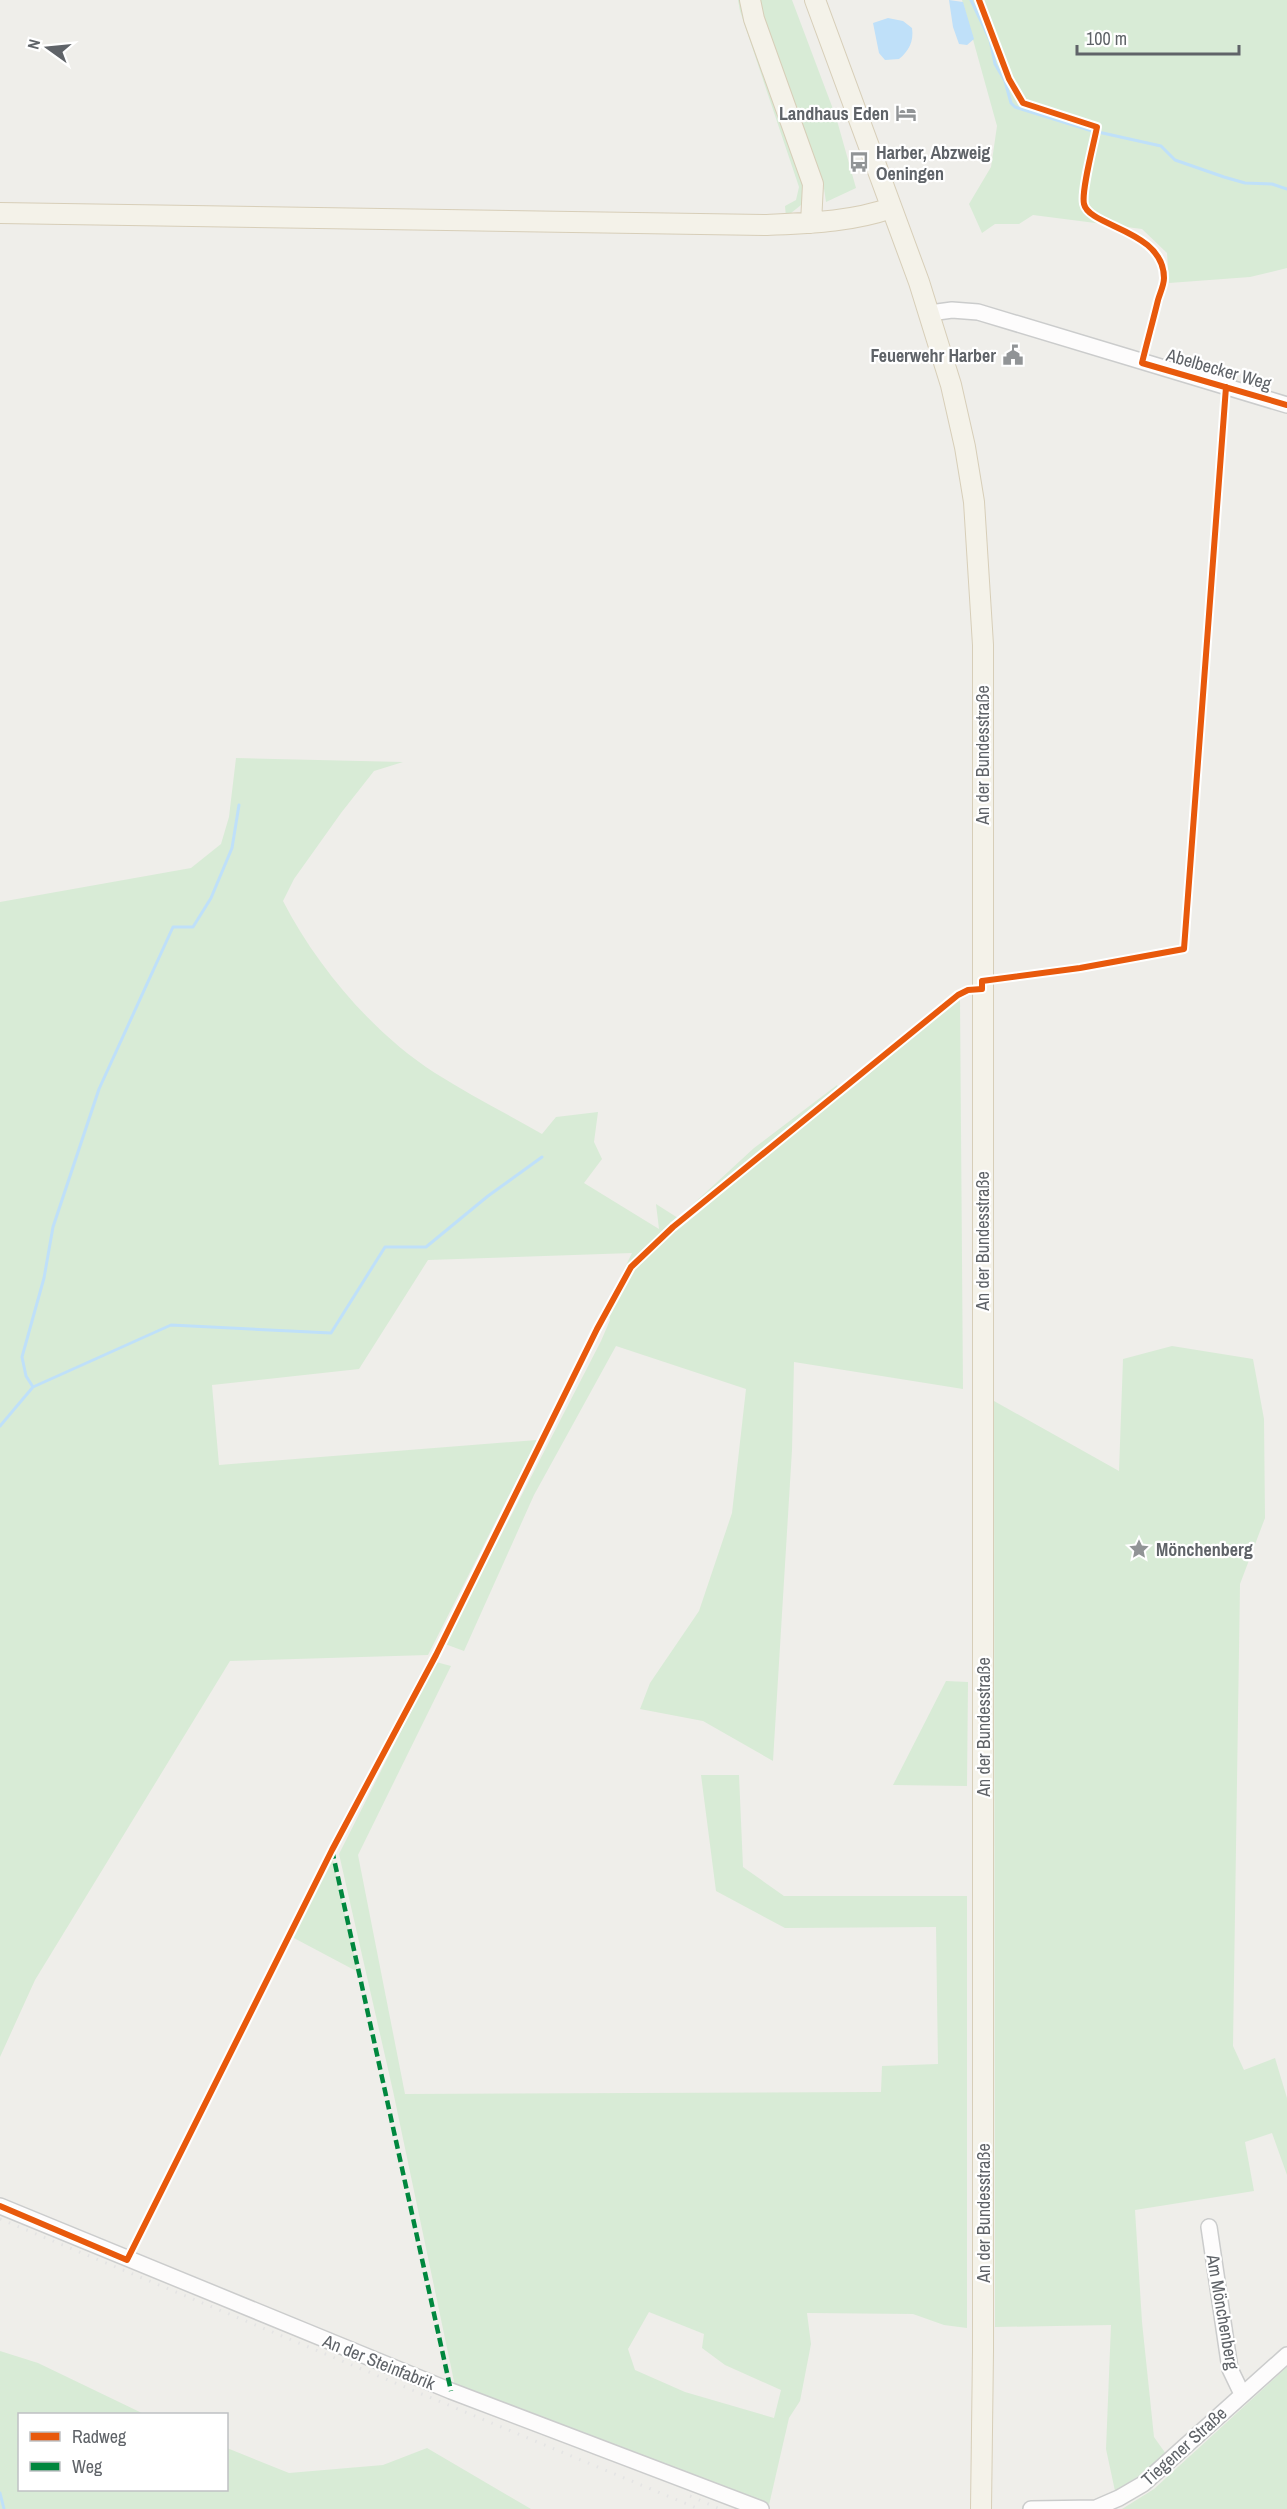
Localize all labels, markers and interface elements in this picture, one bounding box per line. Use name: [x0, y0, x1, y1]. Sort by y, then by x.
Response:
north arrow: [18, 18, 78, 78]
scale bar: [1077, 18, 1239, 56]
text: 100 m: [1086, 26, 1127, 51]
text: N: [22, 37, 45, 52]
place label: Landhaus Eden: [779, 101, 889, 126]
hotel icon: Landhaus Eden: [894, 101, 918, 125]
place label: Harber, Abzweig Oeningen: [876, 140, 990, 186]
bus stop icon: Harber, Abzweig Oeningen: [847, 150, 871, 174]
street label: Abelbecker Weg: [1163, 342, 1275, 396]
place label: Feuerwehr Harber: [870, 343, 996, 368]
public building icon: Feuerwehr Harber: [1001, 343, 1025, 367]
street label: An der Bundesstraße: [970, 685, 995, 826]
street label: An der Bundesstraße: [970, 1171, 995, 1312]
place icon: Mönchenberg: [1127, 1537, 1151, 1561]
place label: Mönchenberg: [1156, 1537, 1253, 1562]
street label: An der Bundesstraße: [971, 1657, 996, 1798]
street label: An der Bundesstraße: [971, 2143, 996, 2284]
street label: Am Mönchenberg: [1200, 2251, 1246, 2372]
street label: An der Steinfabrik: [318, 2328, 439, 2396]
street label: Tiegener Straße: [1136, 2401, 1232, 2491]
legend: [18, 2413, 228, 2491]
text: Radweg: [72, 2424, 127, 2449]
text: Weg: [72, 2454, 103, 2479]

